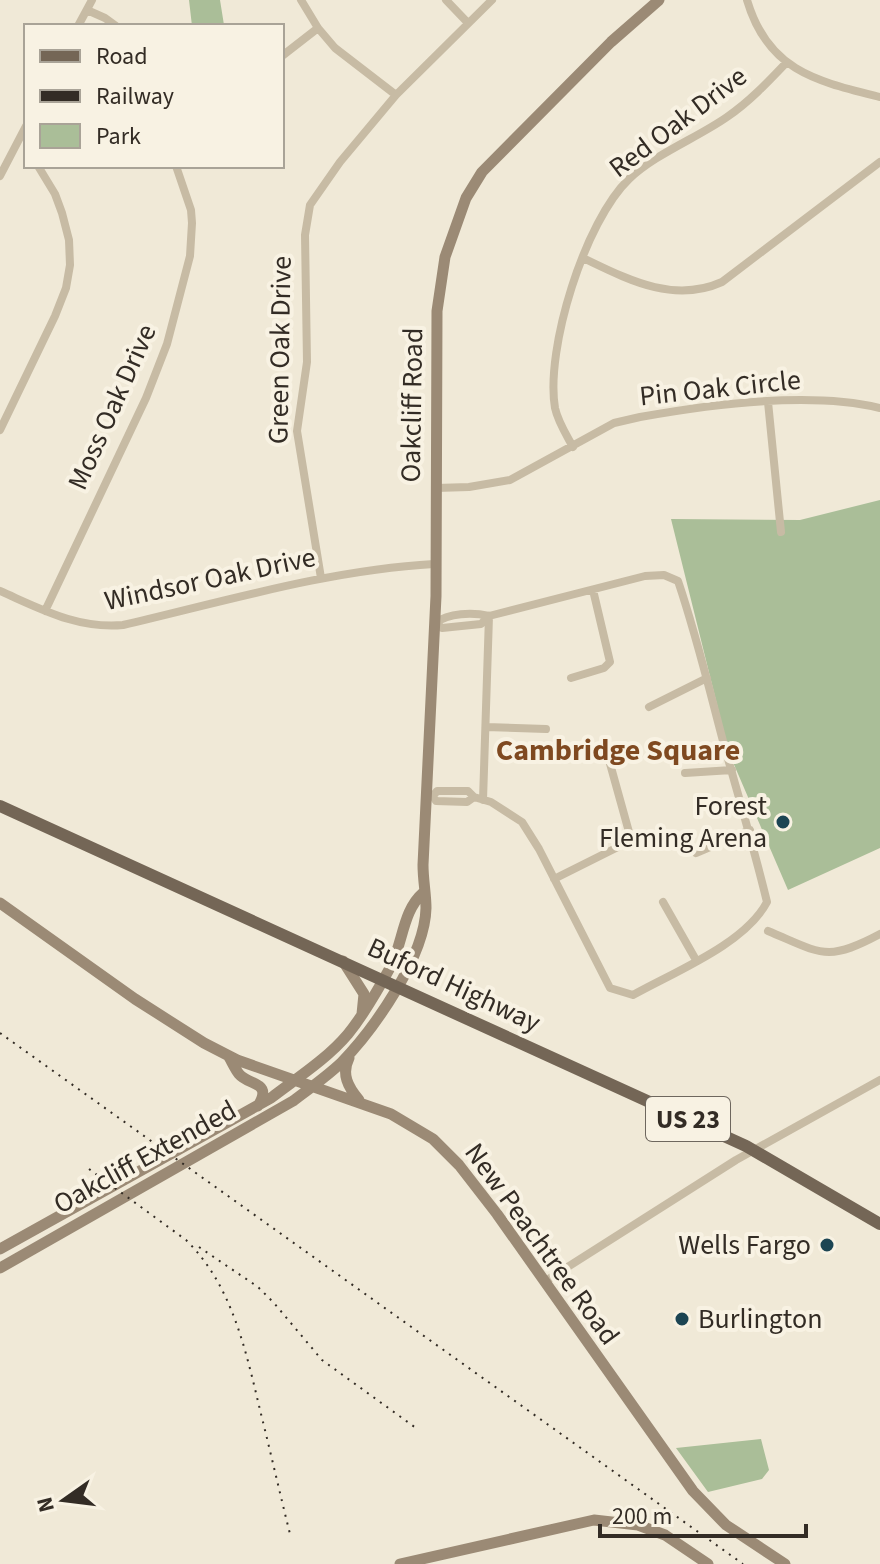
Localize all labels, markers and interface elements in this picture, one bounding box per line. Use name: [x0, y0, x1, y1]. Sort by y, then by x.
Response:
legend: [24, 24, 284, 168]
text: Road: [96, 39, 148, 74]
street label: Red Oak Drive: [601, 57, 755, 187]
text: Railway: [96, 79, 174, 114]
text: Park: [96, 119, 141, 154]
street label: Green Oak Drive: [258, 256, 302, 444]
street label: Moss Oak Drive: [58, 318, 166, 496]
street label: Oakcliff Road: [391, 327, 433, 483]
street label: Pin Oak Circle: [637, 360, 803, 416]
street label: Windsor Oak Drive: [101, 537, 319, 621]
district label: Cambridge Square: [496, 729, 740, 772]
place label: Forest Fleming Arena: [599, 786, 768, 858]
marker: Forest Fleming Arena: [774, 813, 792, 831]
street label: Buford Highway: [361, 927, 547, 1043]
street label: Oakcliff Extended: [46, 1090, 244, 1224]
road number: US 23: [646, 1097, 730, 1141]
street label: New Peachtree Road: [455, 1135, 629, 1353]
place label: Wells Fargo: [678, 1225, 811, 1265]
marker: Wells Fargo: [818, 1236, 836, 1254]
place label: Burlington: [698, 1299, 822, 1339]
marker: Burlington: [673, 1310, 691, 1328]
north arrow: [24, 1460, 104, 1540]
scale bar: [600, 1488, 806, 1538]
text: N: [28, 1494, 63, 1516]
text: 200 m: [612, 1499, 672, 1534]

